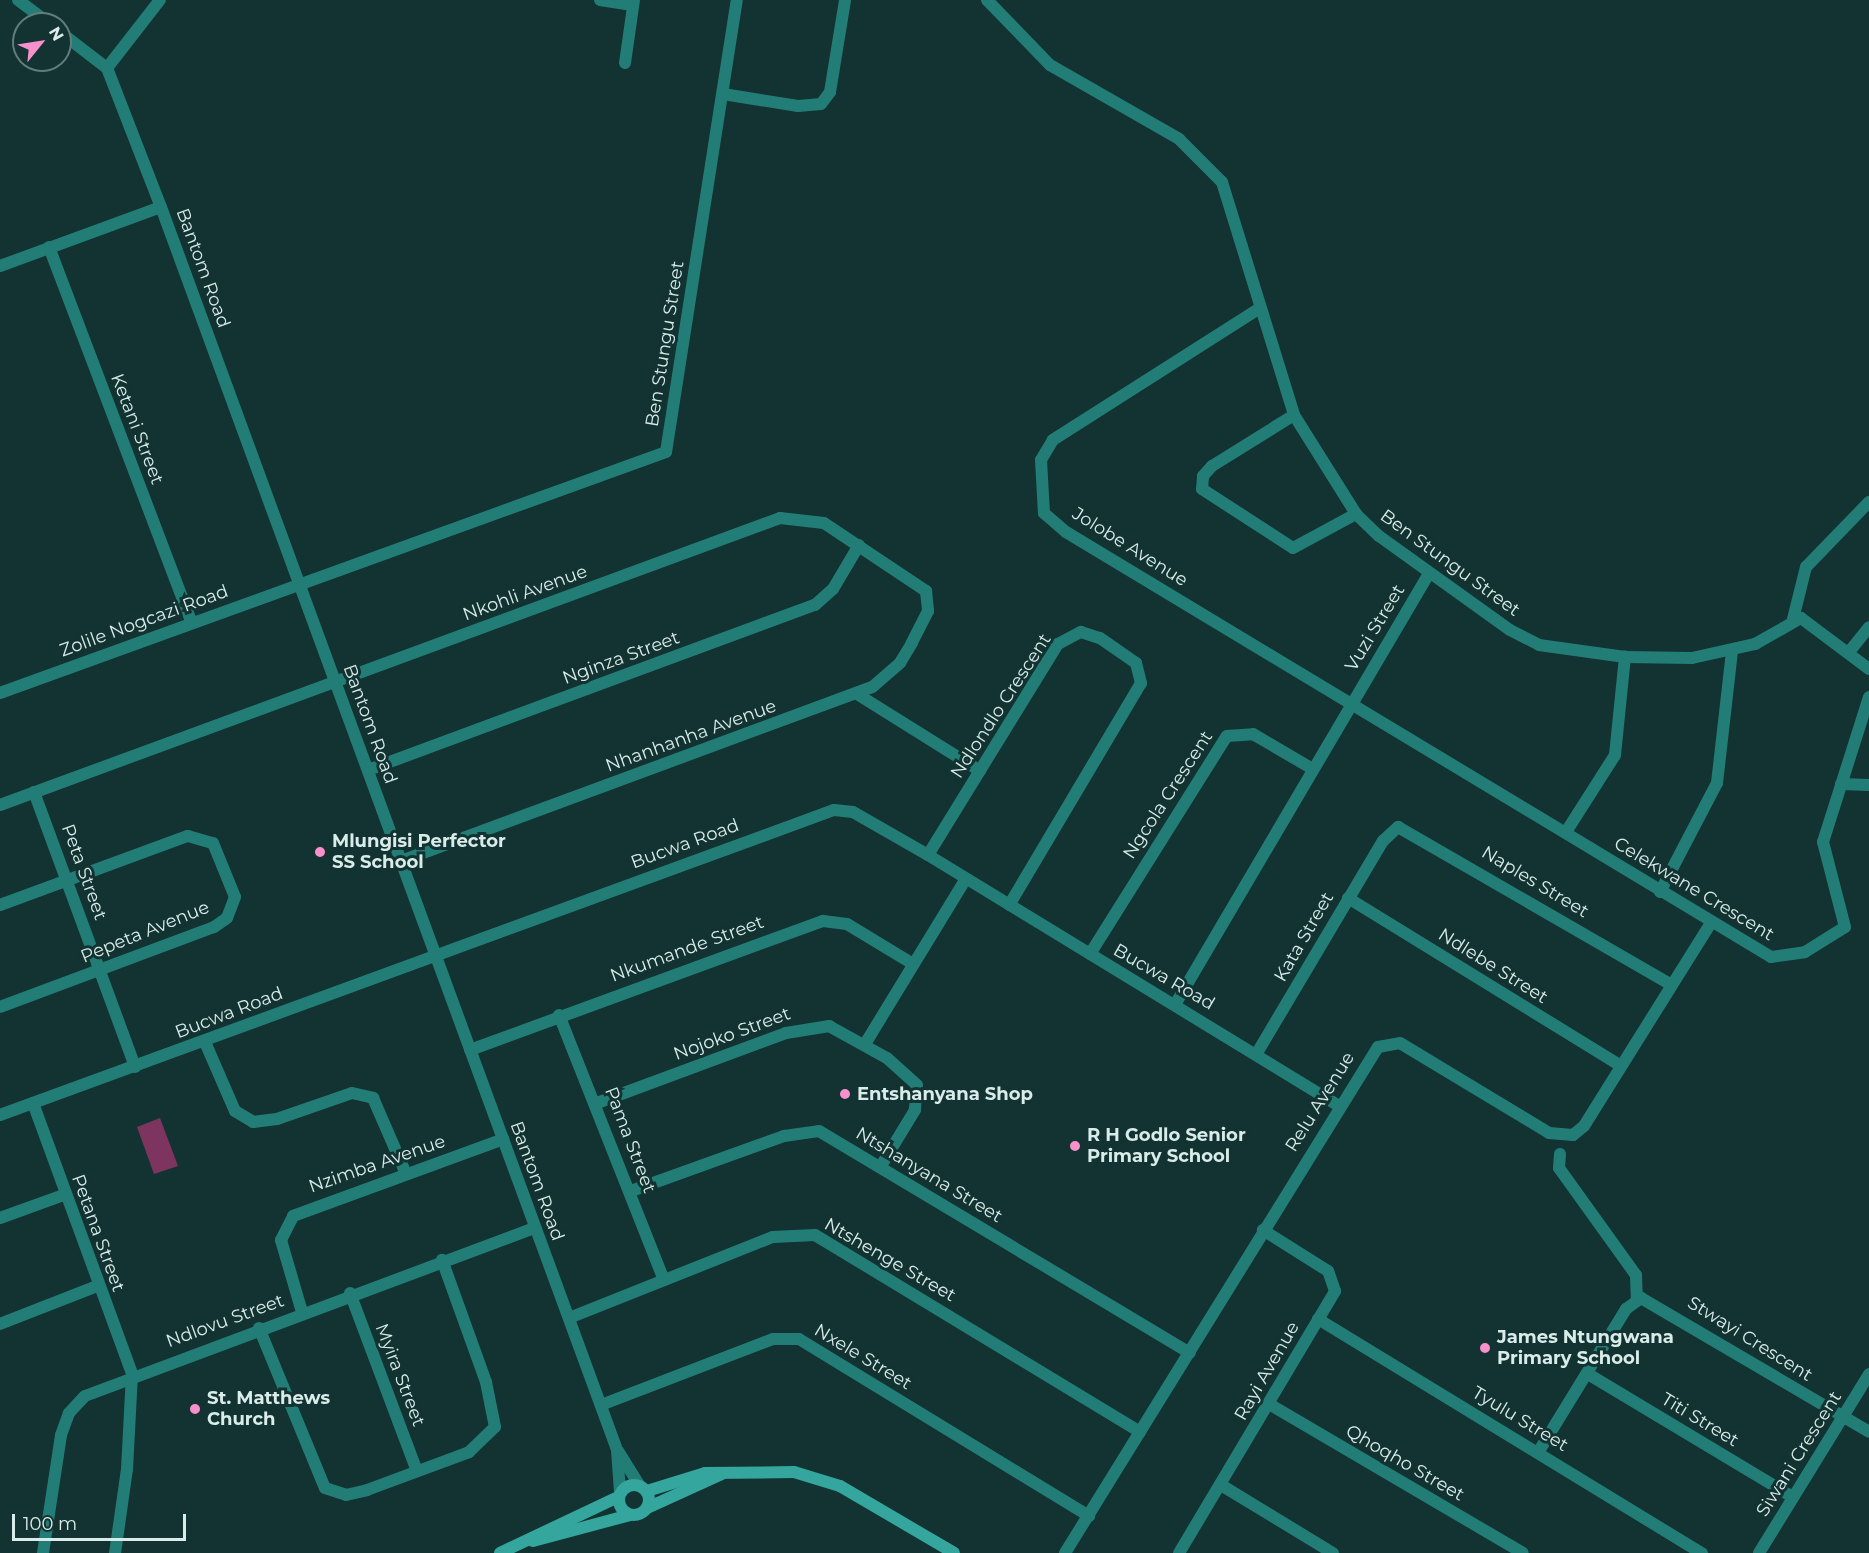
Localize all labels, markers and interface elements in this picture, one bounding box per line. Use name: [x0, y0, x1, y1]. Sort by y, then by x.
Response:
north arrow: [12, 12, 72, 72]
text: N: [45, 23, 68, 44]
street label: Bantom Road: [171, 205, 235, 331]
street label: Ben Stungu Street: [641, 260, 689, 428]
street label: Ketani Street: [106, 371, 168, 487]
street label: Jolobe Avenue: [1068, 503, 1192, 591]
street label: Ben Stungu Street: [1376, 505, 1524, 621]
street label: Nkohli Avenue: [460, 560, 590, 626]
street label: Zolile Nogcazi Road: [57, 580, 231, 662]
street label: Vuzi Street: [1341, 581, 1409, 675]
street label: Nginza Street: [560, 627, 682, 689]
street label: Ndlondlo Crescent: [946, 630, 1056, 782]
street label: Bantom Road: [338, 661, 402, 787]
street label: Nhanhanha Avenue: [603, 695, 779, 777]
street label: Ngcola Crescent: [1119, 727, 1217, 863]
street label: Bucwa Road: [628, 814, 742, 874]
street label: Peta Street: [57, 821, 111, 923]
place label: Mlungisi Perfector SS School: [332, 831, 506, 874]
street label: Celekwane Crescent: [1610, 833, 1778, 945]
street label: Naples Street: [1478, 842, 1592, 922]
marker: Mlungisi Perfector SS School: [313, 845, 327, 859]
street label: Kata Street: [1270, 888, 1338, 986]
street label: Pepeta Avenue: [78, 896, 212, 968]
street label: Nkumande Street: [607, 911, 767, 987]
street label: Ndlebe Street: [1434, 924, 1552, 1008]
street label: Bucwa Road: [1109, 939, 1219, 1015]
street label: Bucwa Road: [172, 983, 286, 1043]
street label: Nojoko Street: [671, 1003, 793, 1065]
street label: Relu Avenue: [1281, 1048, 1359, 1156]
place label: Entshanyana Shop: [857, 1083, 1033, 1105]
street label: Pama Street: [600, 1084, 660, 1196]
marker: Entshanyana Shop: [838, 1087, 852, 1101]
street label: Bantom Road: [505, 1118, 569, 1244]
street label: Ntshanyana Street: [852, 1123, 1006, 1227]
place label: R H Godlo Senior Primary School: [1087, 1125, 1246, 1168]
street label: Nzimba Avenue: [306, 1130, 448, 1198]
marker: R H Godlo Senior Primary School: [1068, 1139, 1082, 1153]
street label: Petana Street: [67, 1171, 129, 1295]
street label: Ntshenge Street: [820, 1214, 960, 1306]
street label: Ndlovu Street: [163, 1290, 287, 1352]
street label: Stwayi Crescent: [1684, 1292, 1816, 1386]
street label: Rayi Avenue: [1230, 1318, 1304, 1424]
street label: Nxele Street: [810, 1320, 916, 1394]
street label: Myira Street: [371, 1321, 429, 1429]
place label: James Ntungwana Primary School: [1497, 1327, 1674, 1370]
marker: James Ntungwana Primary School: [1478, 1341, 1492, 1355]
street label: Tyulu Street: [1468, 1382, 1572, 1456]
street label: Siwani Crescent: [1752, 1387, 1846, 1521]
place label: St. Matthews Church: [207, 1388, 330, 1430]
street label: Titi Street: [1657, 1389, 1743, 1451]
marker: St. Matthews Church: [188, 1402, 202, 1416]
street label: Qhoqho Street: [1342, 1420, 1468, 1506]
scale bar: [15, 1502, 189, 1540]
text: 100 m: [23, 1513, 77, 1535]

